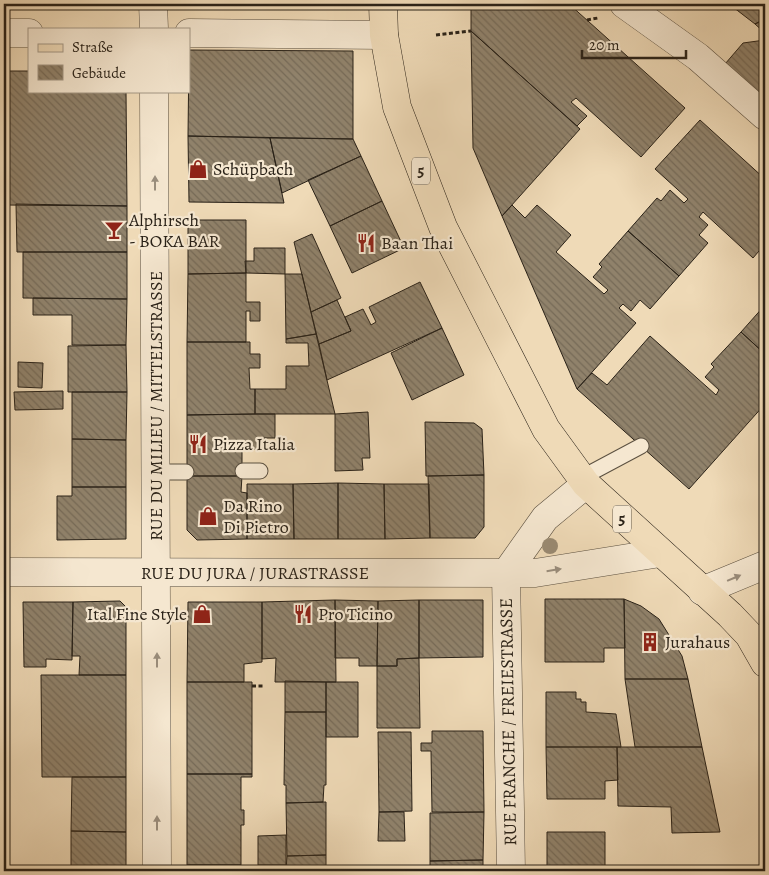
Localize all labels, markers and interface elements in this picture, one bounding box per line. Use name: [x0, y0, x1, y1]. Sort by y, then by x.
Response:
legend: [28, 28, 190, 92]
scale bar: [582, 28, 685, 60]
text: 20 m: [589, 35, 620, 55]
text: Straße: [72, 37, 113, 57]
text: Gebäude: [72, 63, 126, 83]
place label: Schüpbach: [213, 157, 294, 181]
shop icon: Schüpbach: [187, 158, 209, 180]
road number: 5: [412, 158, 430, 185]
one-way arrow: [150, 174, 158, 190]
place label: Alphirsch - BOKA BAR: [128, 208, 220, 253]
bar icon: Alphirsch - BOKA BAR: [103, 219, 125, 241]
place label: Baan Thai: [381, 231, 453, 255]
restaurant icon: Baan Thai: [355, 232, 377, 254]
street label: RUE DU MILIEU / MITTELSTRASSE: [144, 271, 168, 541]
place label: Pizza Italia: [213, 432, 296, 456]
restaurant icon: Pizza Italia: [187, 433, 209, 455]
place label: Da Rino Di Pietro: [223, 494, 289, 539]
shop icon: Da Rino Di Pietro: [197, 505, 219, 527]
road number: 5: [613, 506, 631, 532]
street label: RUE DU JURA / JURASTRASSE: [141, 561, 369, 585]
one-way arrow: [547, 566, 563, 574]
one-way arrow: [727, 573, 741, 581]
street label: RUE FRANCHE / FREIESTRASSE: [494, 598, 522, 846]
place label: Ital Fine Style: [87, 602, 187, 626]
place label: Pro Ticino: [318, 602, 393, 626]
shop icon: Ital Fine Style: [191, 603, 213, 625]
restaurant icon: Pro Ticino: [292, 603, 314, 625]
place label: Jurahaus: [665, 630, 730, 654]
building icon: Jurahaus: [639, 631, 661, 653]
one-way arrow: [153, 652, 161, 668]
one-way arrow: [153, 814, 161, 830]

